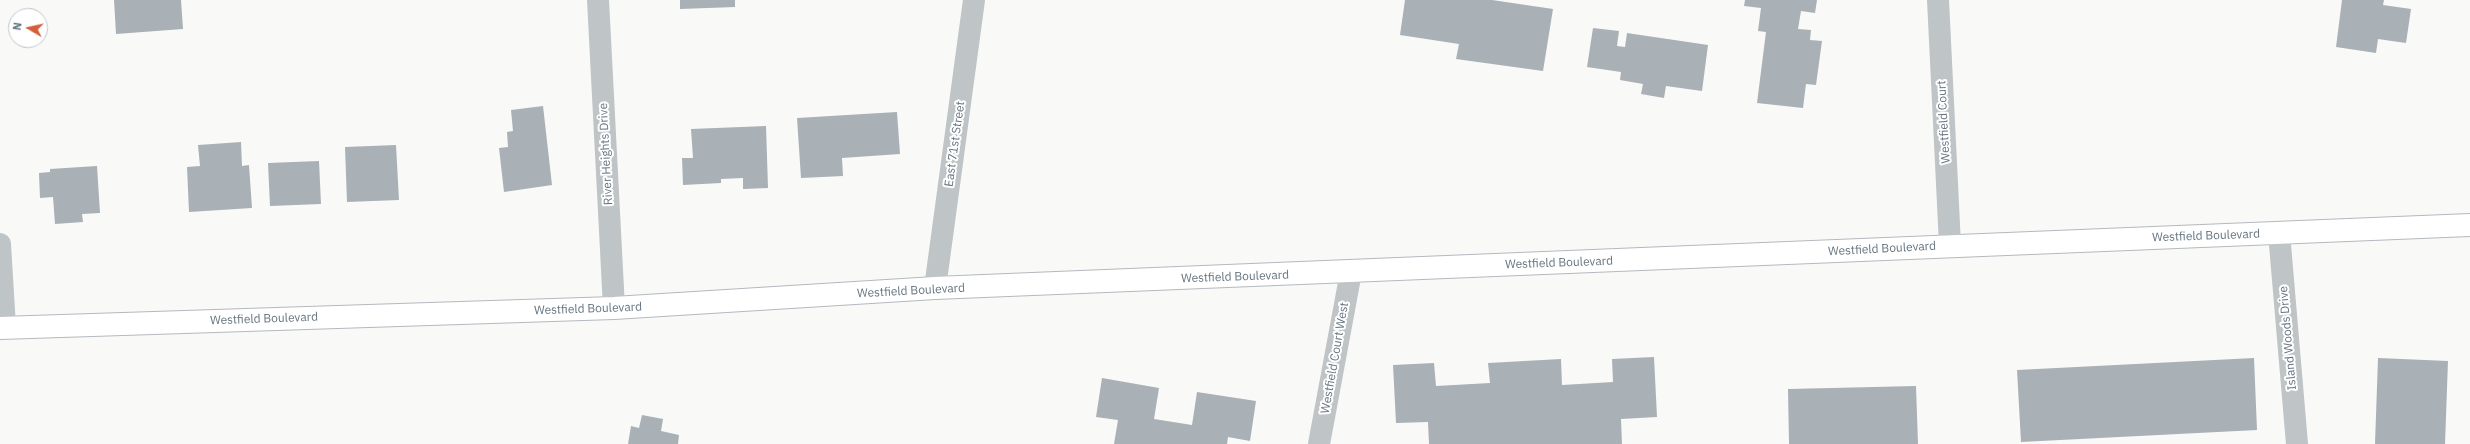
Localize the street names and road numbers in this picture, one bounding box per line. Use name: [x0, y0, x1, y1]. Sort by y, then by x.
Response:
street label: Westfield Court: [1935, 80, 1953, 164]
street label: East 71st Street: [942, 100, 968, 188]
street label: River Heights Drive: [596, 103, 616, 205]
street label: Westfield Boulevard: [2152, 227, 2260, 245]
street label: Westfield Boulevard: [1828, 239, 1936, 259]
street label: Westfield Boulevard: [1505, 254, 1613, 272]
street label: Westfield Boulevard: [1181, 268, 1289, 286]
street label: Westfield Boulevard: [857, 281, 965, 301]
street label: Island Woods Drive: [2276, 285, 2300, 391]
street label: Westfield Boulevard: [534, 300, 642, 318]
street label: Westfield Court West: [1318, 301, 1352, 415]
street label: Westfield Boulevard: [210, 310, 318, 328]

